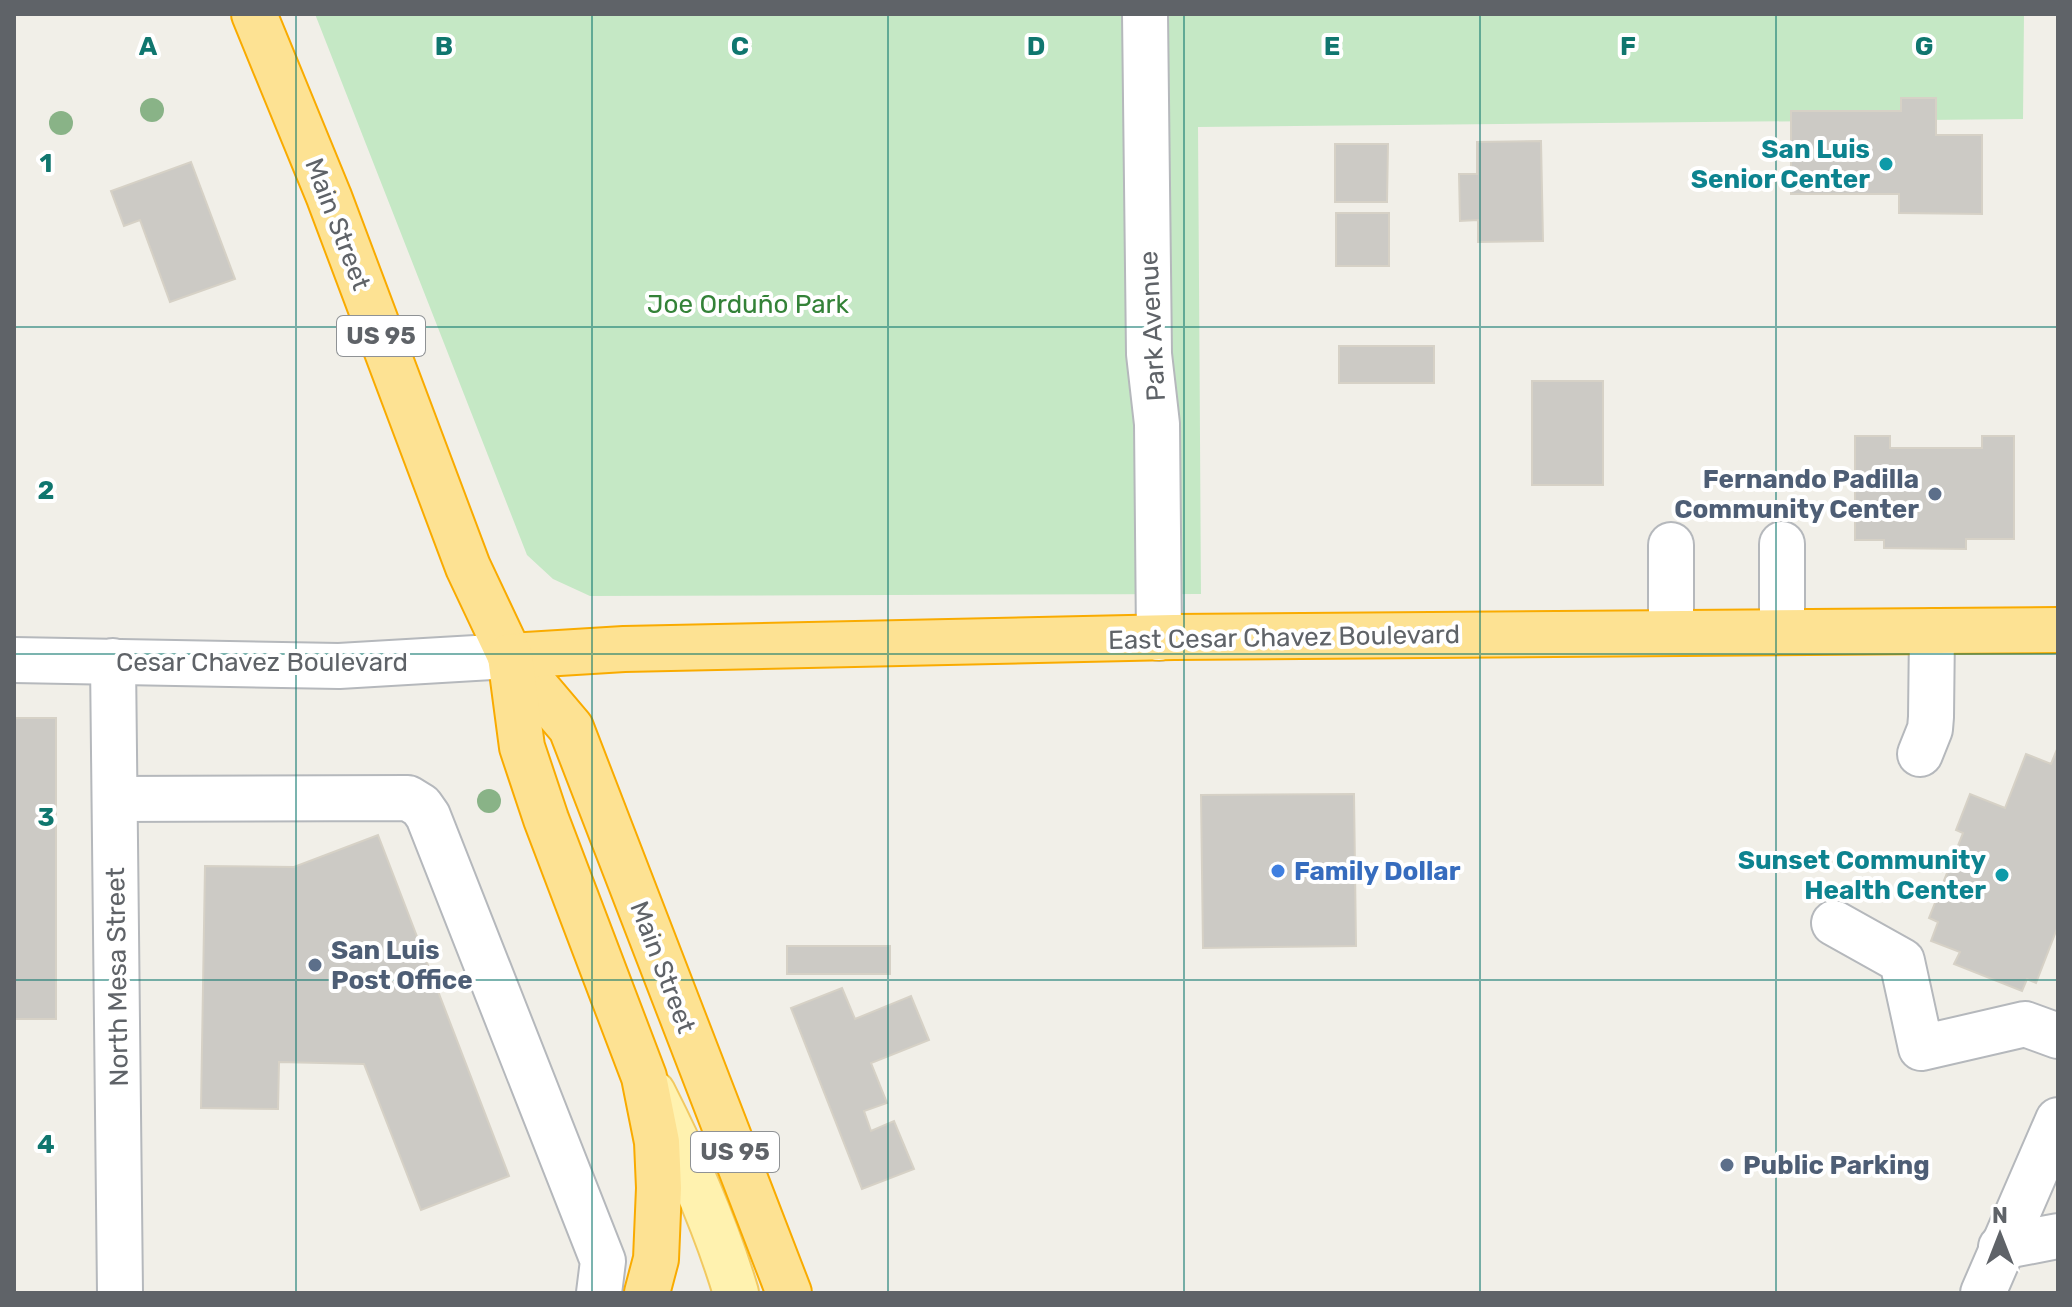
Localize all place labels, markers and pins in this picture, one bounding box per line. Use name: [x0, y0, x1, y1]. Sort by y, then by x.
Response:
place label: San Luis Senior Center: [1691, 134, 1870, 195]
marker: San Luis Senior Center: [1877, 155, 1895, 173]
place label: Fernando Padilla Community Center: [1674, 464, 1919, 525]
marker: Fernando Padilla Community Center: [1926, 485, 1944, 503]
place label: Sunset Community Health Center: [1738, 845, 1986, 906]
place label: Family Dollar: [1294, 856, 1461, 887]
marker: Family Dollar: [1269, 862, 1287, 880]
marker: Sunset Community Health Center: [1993, 866, 2011, 884]
place label: San Luis Post Office: [331, 935, 473, 996]
marker: San Luis Post Office: [306, 956, 324, 974]
place label: Public Parking: [1743, 1150, 1930, 1181]
marker: Public Parking: [1718, 1156, 1736, 1174]

